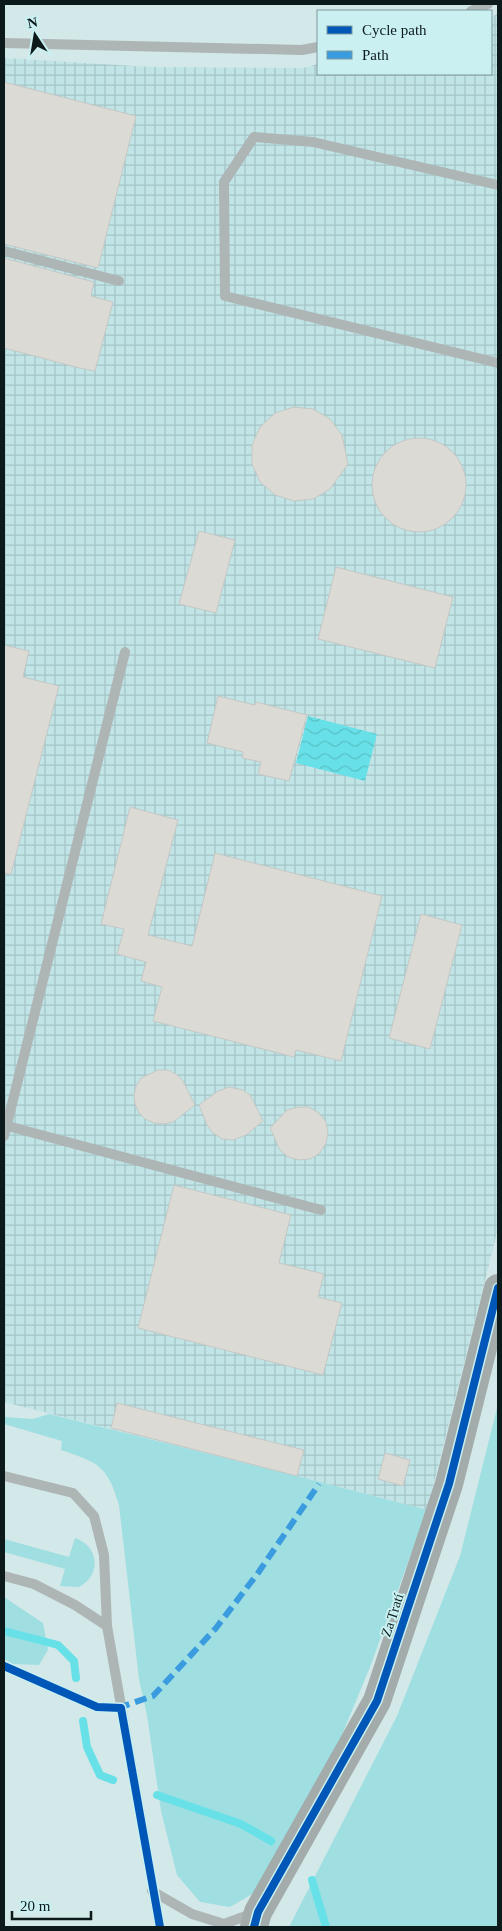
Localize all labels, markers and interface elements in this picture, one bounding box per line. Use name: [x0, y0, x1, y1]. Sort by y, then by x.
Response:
north arrow: [10, 10, 60, 60]
legend: [317, 10, 492, 75]
text: N: [26, 14, 39, 31]
text: Cycle path: [362, 22, 427, 38]
text: Path: [362, 47, 389, 63]
street label: Za Tratí: [378, 1591, 407, 1639]
scale bar: [12, 1888, 91, 1920]
text: 20 m: [20, 1898, 51, 1914]

